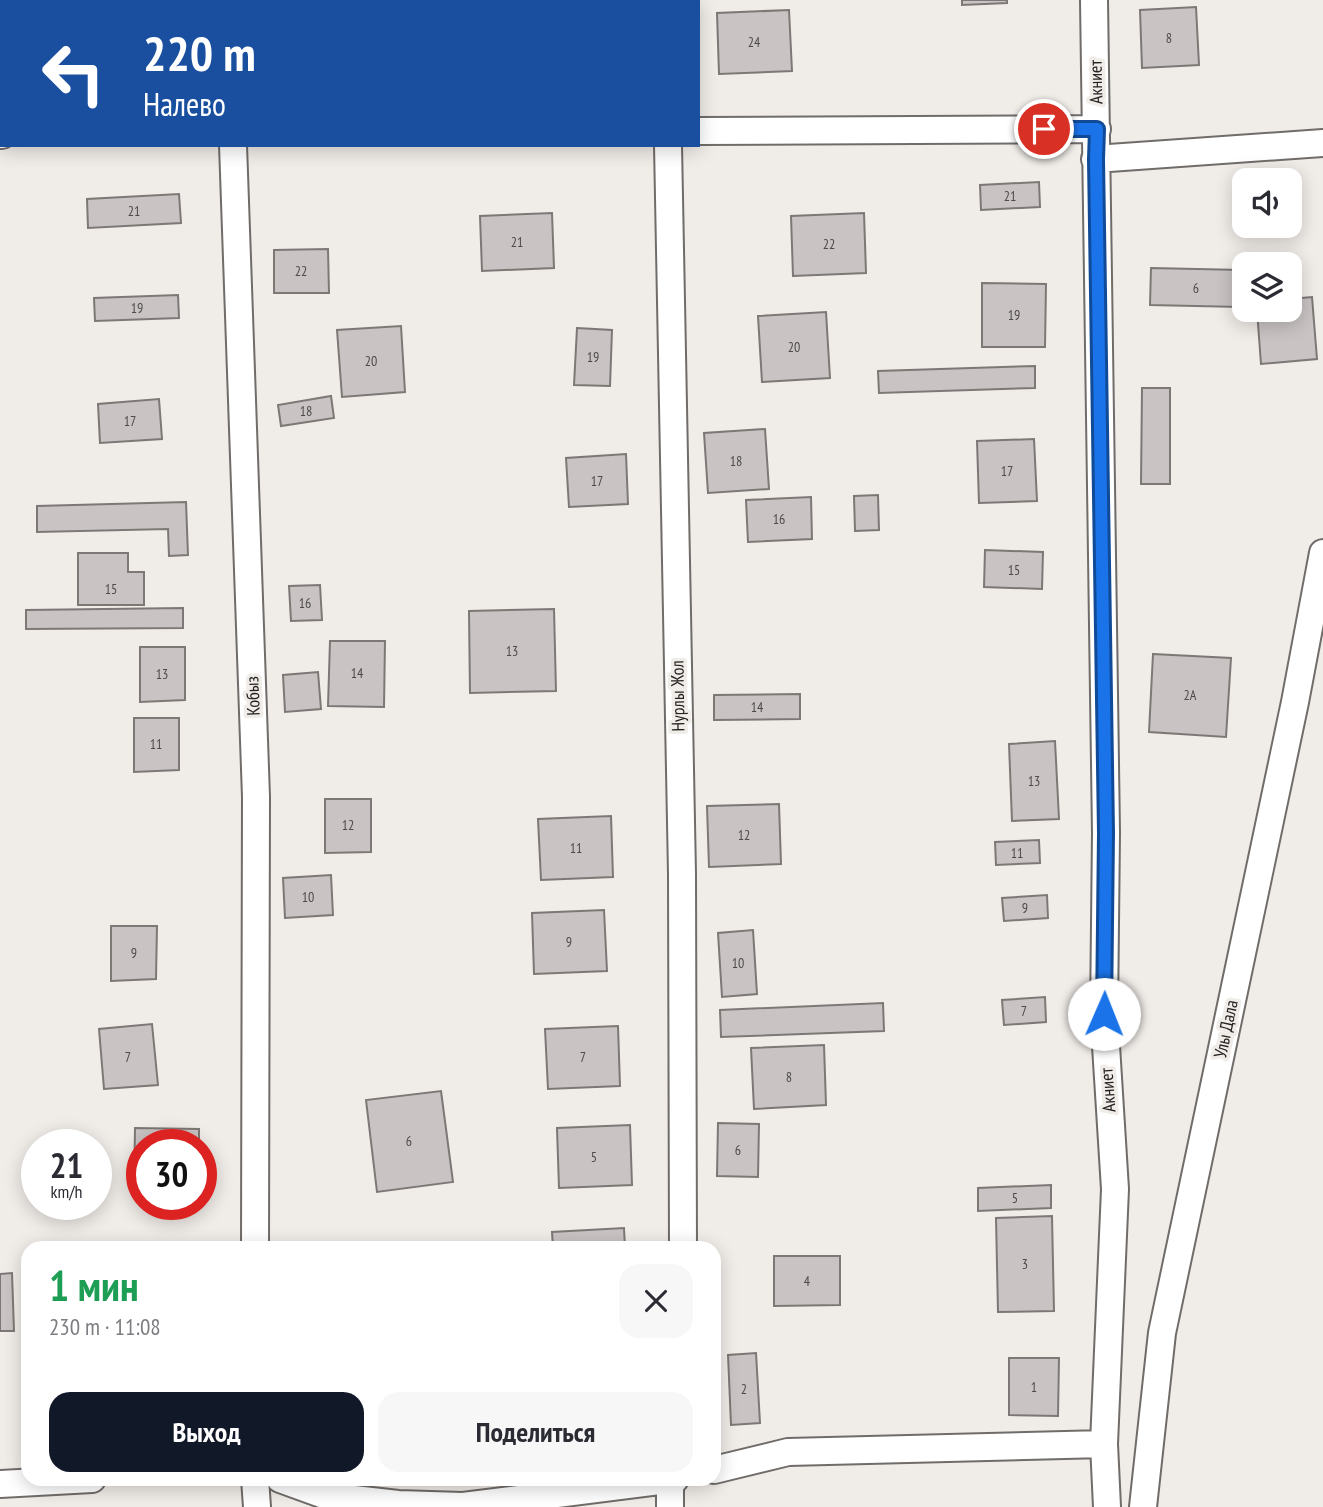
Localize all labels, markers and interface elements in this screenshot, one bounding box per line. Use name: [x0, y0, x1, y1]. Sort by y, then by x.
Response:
text: 220 m: [143, 21, 256, 85]
icon: left: [28, 28, 119, 119]
house number: 8: [1166, 29, 1172, 47]
house number: 24: [748, 33, 761, 51]
street label: Акниет: [1084, 59, 1107, 104]
text: Налево: [143, 83, 226, 125]
pin: [1014, 99, 1074, 159]
icon: arrive: [1025, 110, 1063, 148]
map controls: [1232, 168, 1302, 322]
button: sound: [1232, 168, 1302, 238]
house number: 21: [1004, 187, 1016, 205]
house number: 21: [128, 202, 140, 220]
house number: 21: [511, 233, 523, 251]
house number: 22: [823, 235, 835, 253]
button: layers: [1232, 252, 1302, 322]
house number: 22: [295, 262, 307, 280]
house number: 6: [1193, 279, 1199, 297]
house number: 19: [131, 299, 143, 317]
house number: 19: [1008, 306, 1020, 324]
house number: 20: [788, 338, 800, 356]
house number: 19: [587, 348, 599, 366]
house number: 20: [365, 352, 377, 370]
house number: 18: [300, 402, 312, 420]
house number: 17: [124, 412, 136, 430]
house number: 18: [730, 452, 742, 470]
house number: 17: [1001, 462, 1013, 480]
house number: 17: [591, 472, 603, 490]
house number: 16: [773, 510, 785, 528]
house number: 15: [1008, 561, 1020, 579]
house number: 15: [105, 580, 117, 598]
house number: 16: [299, 594, 311, 612]
house number: 13: [506, 642, 518, 660]
street label: Нурлы Жол: [665, 660, 690, 732]
house number: 14: [351, 664, 364, 682]
house number: 13: [156, 665, 168, 683]
street label: Кобыз: [240, 676, 265, 716]
house number: 2А: [1184, 686, 1197, 704]
house number: 14: [751, 698, 764, 716]
house number: 11: [150, 735, 162, 753]
house number: 13: [1028, 772, 1040, 790]
house number: 12: [342, 816, 354, 834]
house number: 12: [738, 826, 750, 844]
house number: 11: [570, 839, 582, 857]
house number: 11: [1011, 844, 1023, 862]
house number: 10: [302, 888, 314, 906]
house number: 9: [1022, 899, 1028, 917]
house number: 9: [566, 933, 572, 951]
house number: 9: [131, 944, 137, 962]
house number: 10: [732, 954, 744, 972]
position arrow: [1067, 977, 1141, 1051]
street label: Улы Дала: [1208, 998, 1243, 1060]
house number: 7: [1021, 1002, 1027, 1020]
house number: 7: [125, 1048, 131, 1066]
house number: 7: [580, 1048, 586, 1066]
street label: Акниет: [1094, 1067, 1121, 1113]
house number: 8: [786, 1068, 792, 1086]
speed limit sign: 30: [126, 1129, 217, 1220]
house number: 6: [406, 1132, 412, 1150]
house number: 6: [735, 1141, 741, 1159]
text: 21: [50, 1142, 83, 1188]
house number: 5: [591, 1148, 597, 1166]
text: km/h: [51, 1180, 82, 1203]
house number: 5: [1012, 1189, 1018, 1207]
house number: 3: [1022, 1255, 1028, 1273]
text: 1 мин: [49, 1258, 139, 1313]
button: close: [619, 1264, 693, 1338]
house number: 4: [804, 1272, 811, 1290]
text: 230 m · 11:08: [49, 1312, 161, 1341]
house number: 1: [1031, 1378, 1037, 1396]
house number: 2: [741, 1380, 747, 1398]
button: Выход: [49, 1392, 364, 1472]
button: Поделиться: [378, 1392, 693, 1472]

